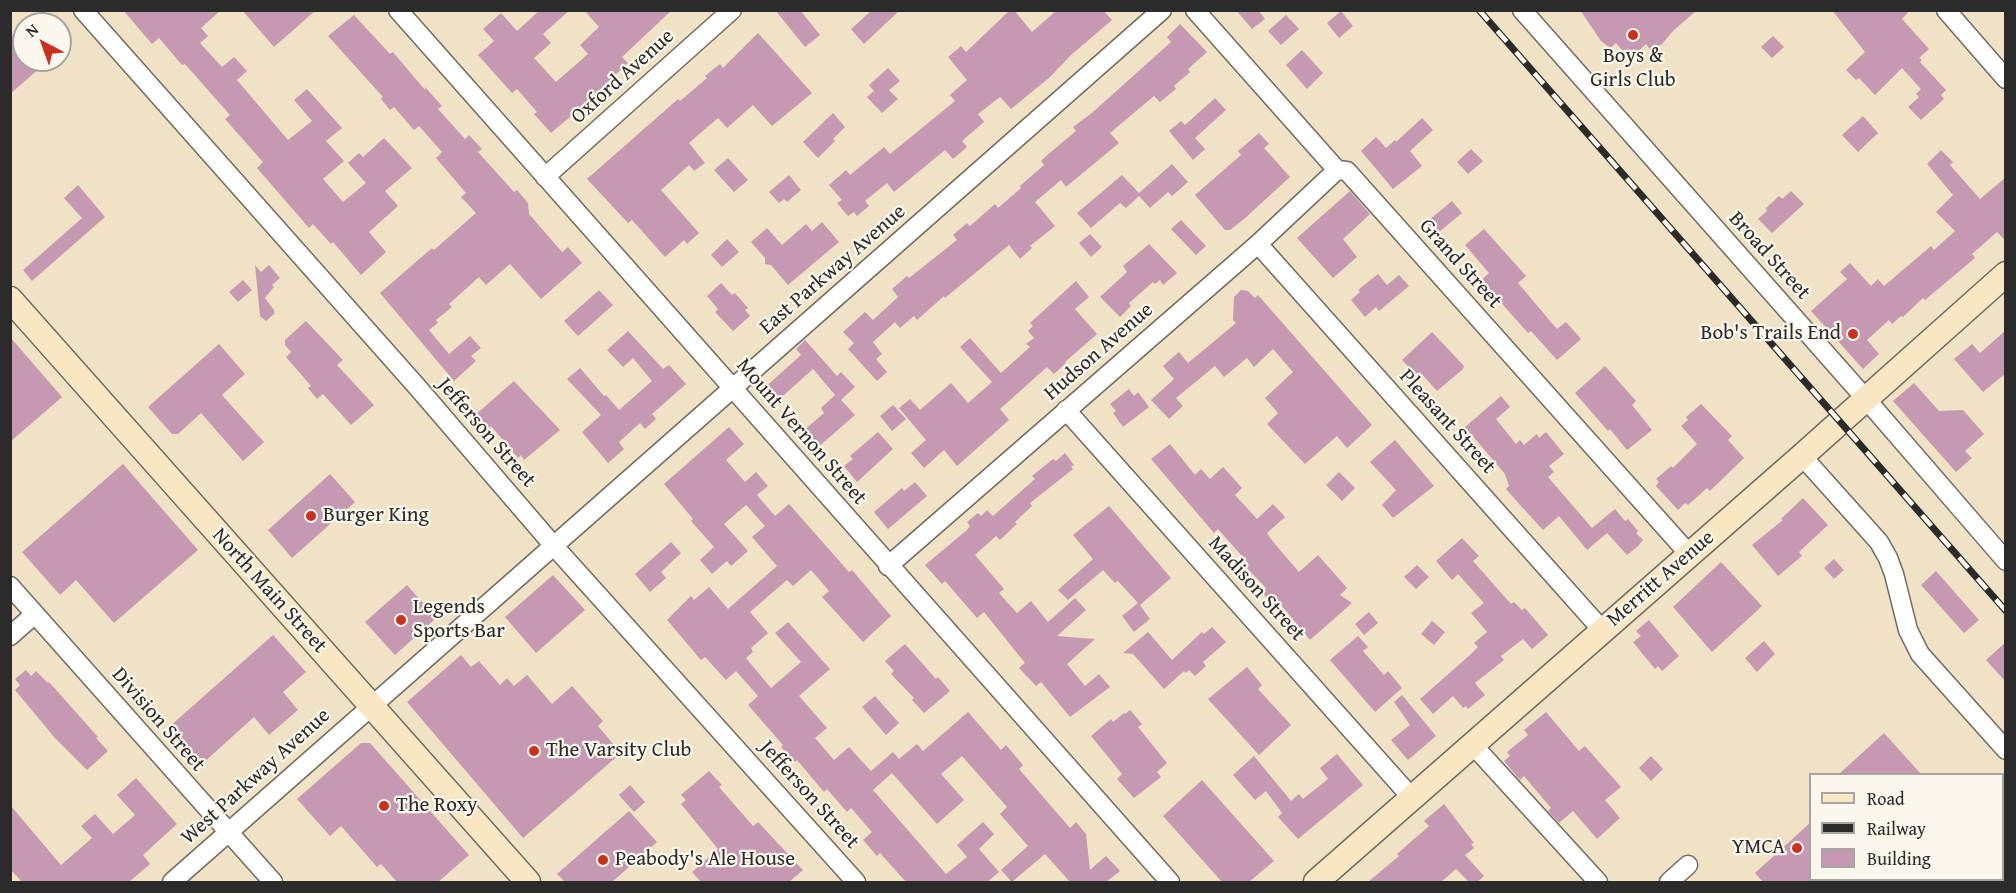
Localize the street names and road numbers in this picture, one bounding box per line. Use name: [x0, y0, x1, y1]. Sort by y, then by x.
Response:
street label: Oxford Avenue: [566, 24, 680, 130]
street label: East Parkway Avenue: [755, 200, 911, 340]
street label: Broad Street: [1723, 207, 1815, 305]
street label: Grand Street: [1413, 214, 1507, 314]
street label: Hudson Avenue: [1039, 298, 1159, 406]
street label: Mount Vernon Street: [730, 353, 872, 511]
street label: Pleasant Street: [1393, 364, 1501, 480]
street label: Jefferson Street: [432, 373, 540, 493]
street label: North Main Street: [206, 523, 332, 659]
street label: Merritt Avenue: [1602, 525, 1720, 633]
street label: Madison Street: [1202, 531, 1310, 647]
street label: Division Street: [106, 663, 210, 777]
street label: West Parkway Avenue: [176, 703, 336, 851]
street label: Jefferson Street: [754, 736, 864, 854]

